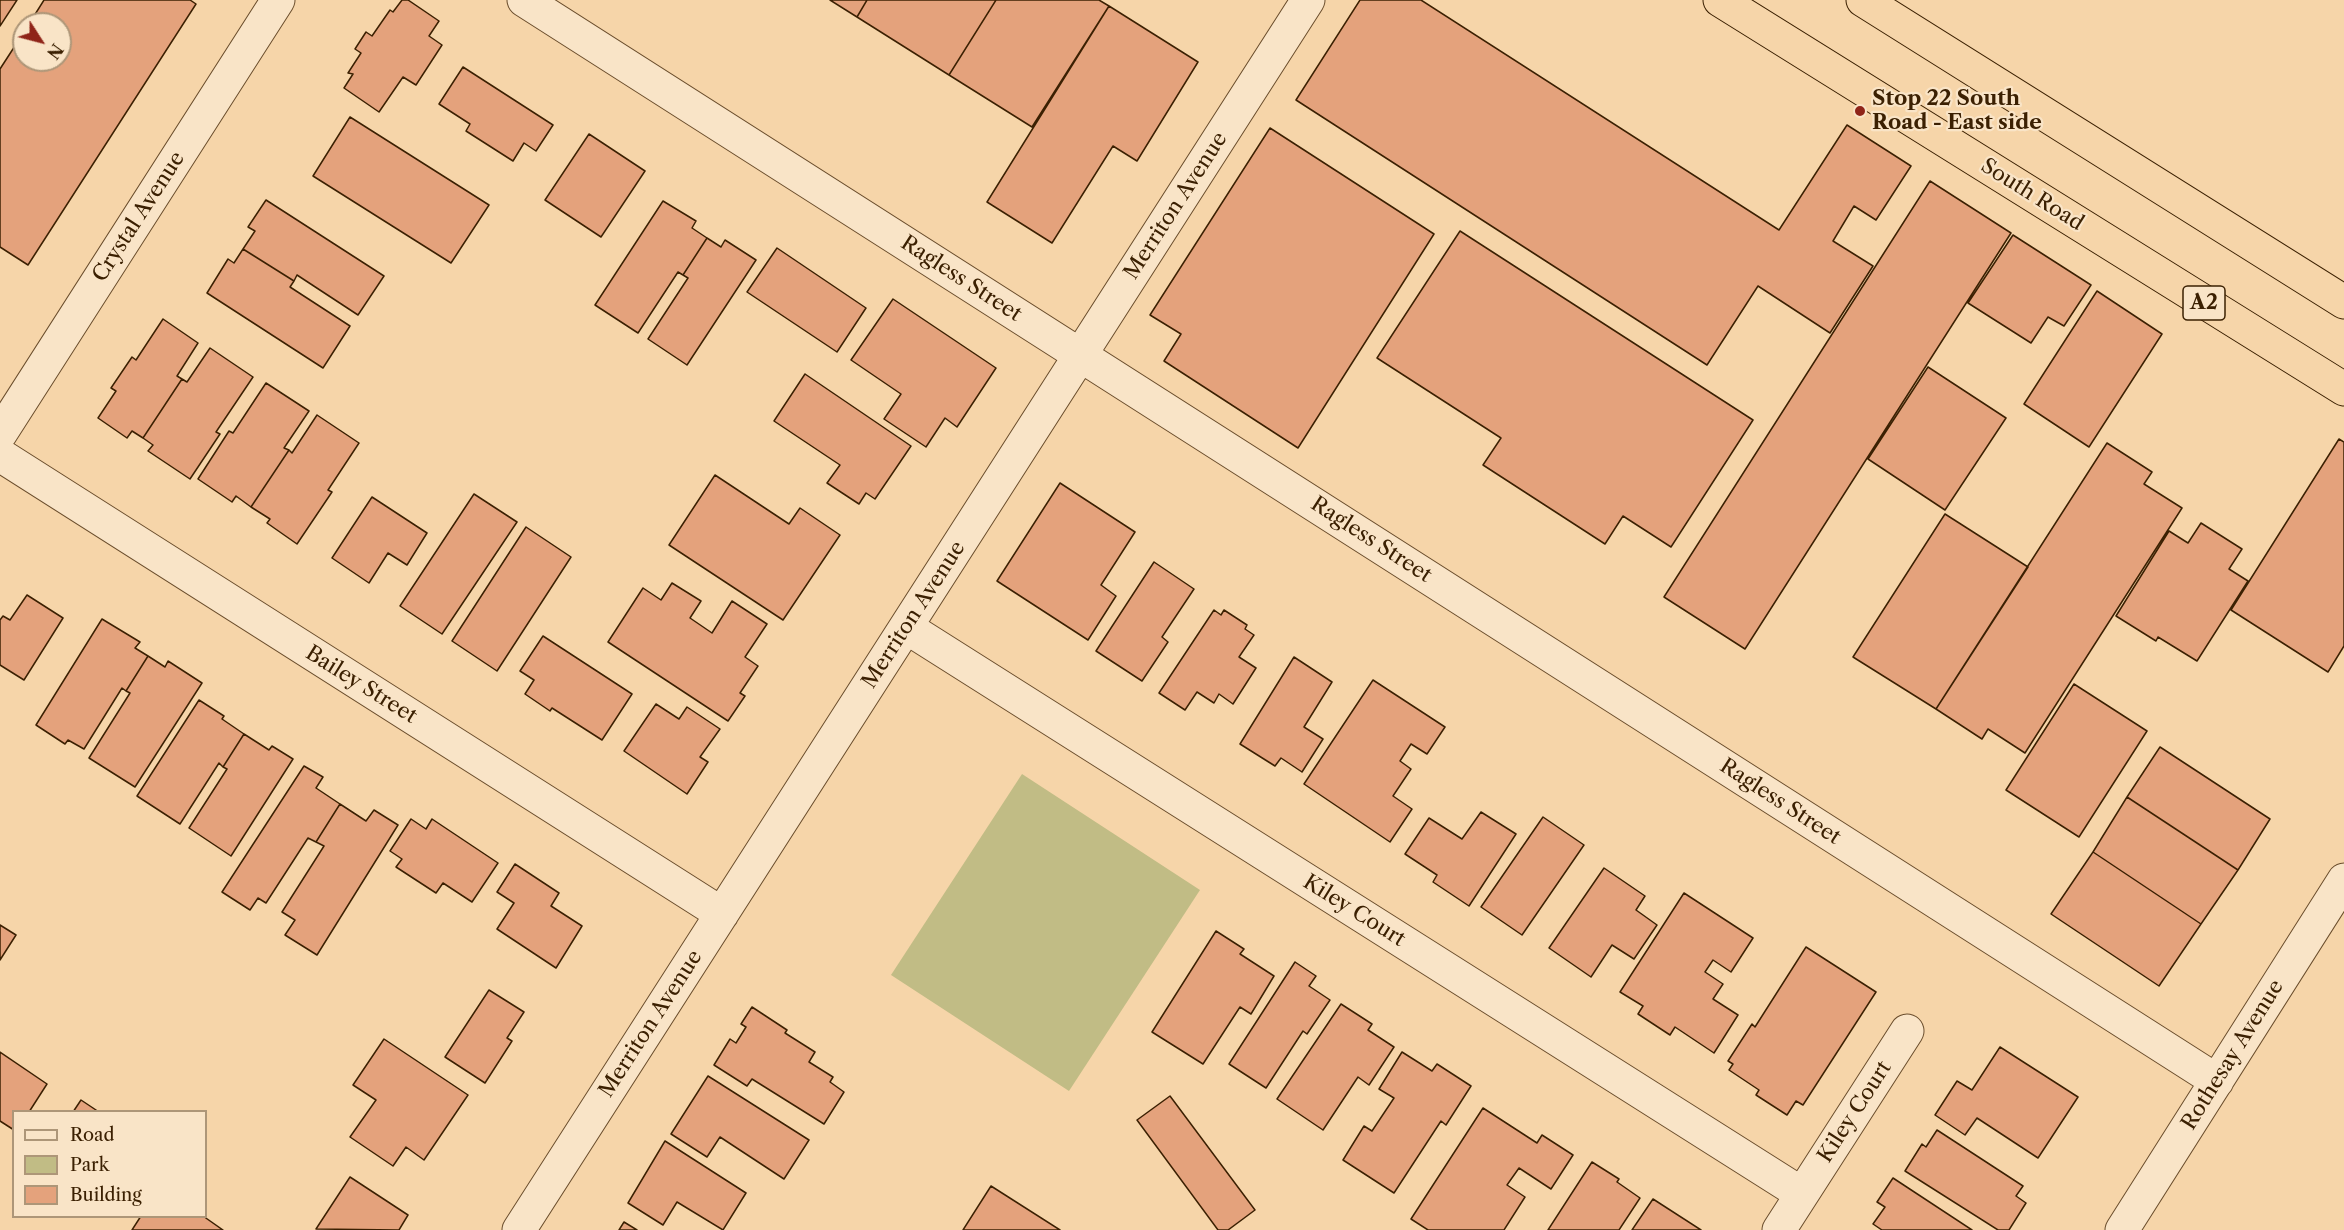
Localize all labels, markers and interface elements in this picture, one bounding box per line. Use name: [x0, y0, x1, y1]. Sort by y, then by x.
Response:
north arrow: [12, 12, 72, 72]
text: N: [43, 40, 67, 63]
place label: Stop 22 South Road - East side: [1872, 86, 2042, 136]
marker: Stop 22 South Road - East side: [1853, 104, 1867, 118]
street label: Merriton Avenue: [1119, 128, 1233, 284]
street label: Crystal Avenue: [87, 147, 191, 287]
street label: South Road: [1976, 153, 2088, 237]
street label: Ragless Street: [896, 231, 1026, 327]
road number: A2: [2183, 286, 2225, 320]
street label: Ragless Street: [1306, 492, 1436, 588]
street label: Merriton Avenue: [857, 537, 971, 693]
street label: Bailey Street: [301, 641, 421, 729]
street label: Ragless Street: [1715, 754, 1845, 850]
street label: Kiley Court: [1298, 870, 1410, 952]
street label: Merriton Avenue: [594, 946, 708, 1102]
street label: Rothesay Avenue: [2177, 975, 2289, 1135]
street label: Kiley Court: [1813, 1057, 1897, 1167]
legend: [12, 1110, 207, 1218]
text: Road: [70, 1124, 115, 1146]
text: Park: [70, 1154, 109, 1176]
text: Building: [70, 1184, 142, 1206]

